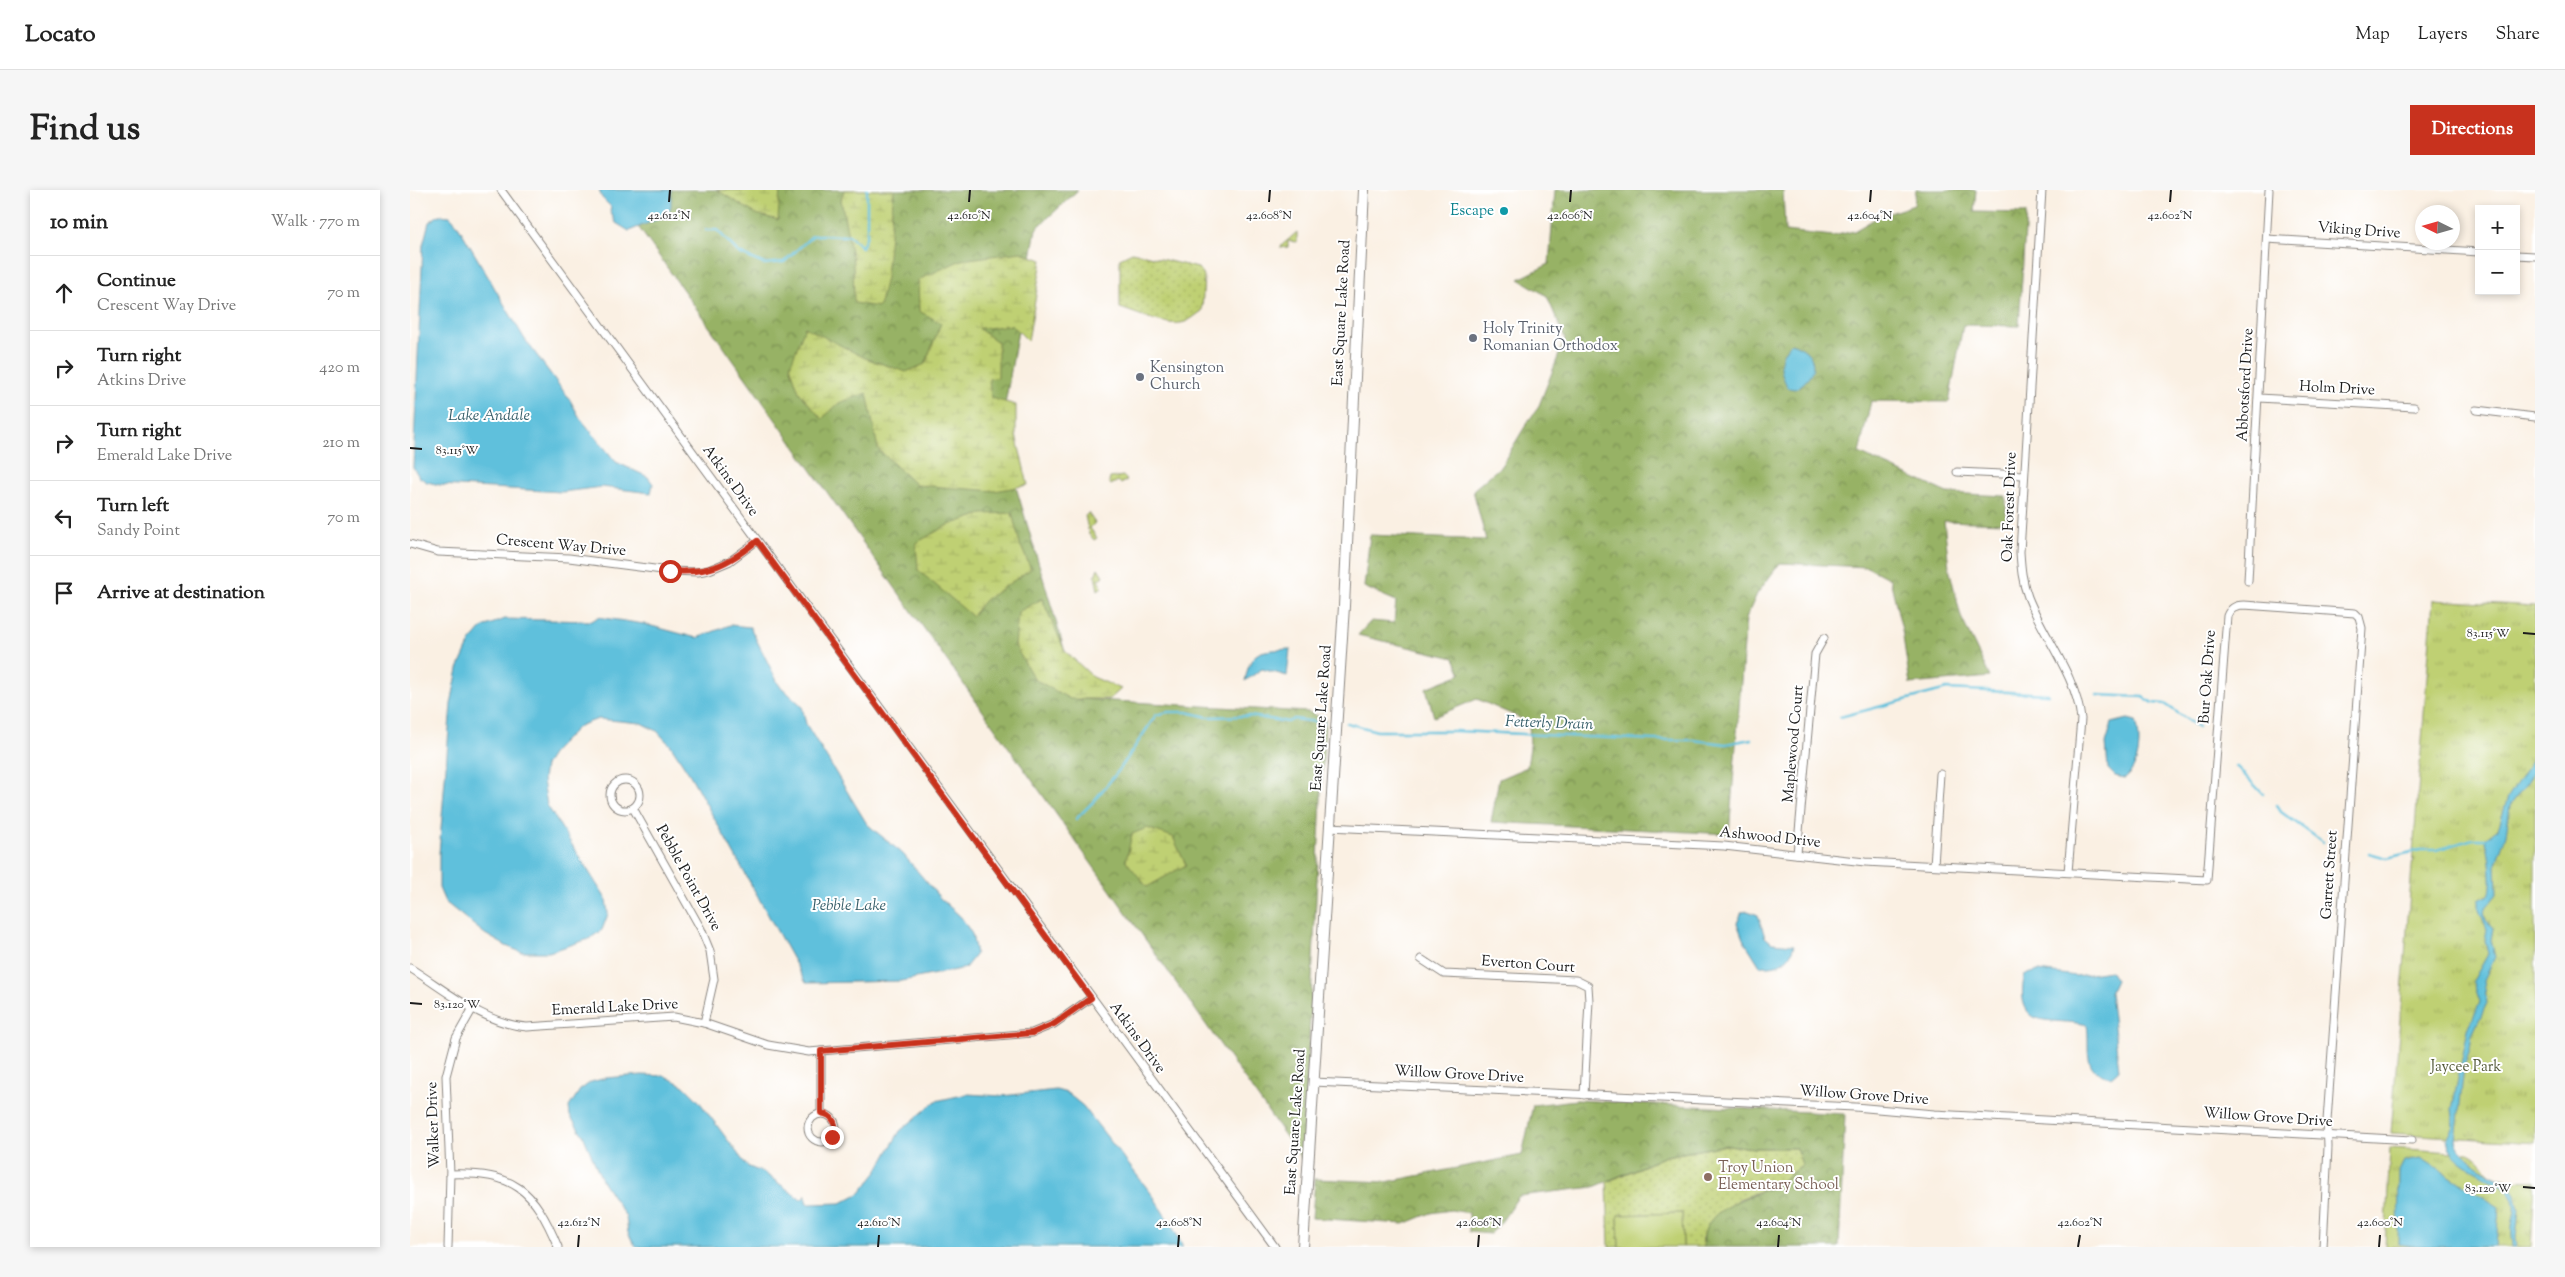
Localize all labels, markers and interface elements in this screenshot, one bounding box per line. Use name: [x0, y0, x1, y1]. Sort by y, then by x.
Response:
text: Locato: [25, 18, 96, 52]
text: Map: [2355, 22, 2390, 48]
text: Layers: [2418, 22, 2468, 48]
text: Share: [2496, 22, 2540, 48]
text: Find us: [30, 105, 140, 156]
button: Directions: [2410, 105, 2535, 155]
place label: Escape: [1450, 201, 1494, 222]
marker: Escape: [1498, 205, 1510, 217]
north arrow: [2415, 205, 2460, 250]
map controls: [2475, 205, 2520, 295]
button: +: [2475, 205, 2520, 250]
text: 42.612°N: [648, 207, 691, 225]
text: 42.610°N: [947, 207, 991, 225]
text: 42.608°N: [1246, 207, 1292, 225]
text: 42.606°N: [1547, 207, 1593, 225]
text: 42.604°N: [1848, 207, 1893, 225]
text: 42.602°N: [2148, 207, 2193, 225]
text: 10 min: [50, 208, 108, 238]
text: Walk · 770 m: [271, 211, 360, 234]
street label: Viking Drive: [2317, 218, 2401, 244]
street label: East Square Lake Road: [1328, 239, 1356, 387]
button: −: [2475, 250, 2520, 295]
text: Continue: [97, 268, 176, 295]
icon: ahead: [50, 279, 78, 307]
text: 70 m: [327, 282, 360, 305]
text: Crescent Way Drive: [97, 295, 236, 318]
place label: Holy Trinity Romanian Orthodox: [1483, 319, 1618, 357]
street label: Abbotsford Drive: [2233, 328, 2259, 442]
marker: Holy Trinity Romanian Orthodox: [1467, 332, 1479, 344]
text: Turn right: [97, 343, 181, 370]
icon: right: [50, 354, 78, 382]
text: 420 m: [319, 357, 360, 380]
place label: Kensington Church: [1150, 358, 1225, 396]
text: Atkins Drive: [97, 370, 186, 393]
marker: Kensington Church: [1134, 371, 1146, 383]
street label: Holm Drive: [2299, 377, 2375, 401]
water label: Lake Andale: [448, 405, 530, 428]
text: Turn right: [97, 418, 181, 445]
icon: right: [50, 429, 78, 457]
text: 210 m: [322, 432, 360, 455]
street label: Atkins Drive: [697, 441, 763, 521]
text: 83.115°W: [436, 442, 479, 460]
text: Emerald Lake Drive: [97, 445, 232, 468]
street label: Oak Forest Drive: [1998, 452, 2022, 562]
text: Turn left: [97, 493, 169, 520]
icon: left: [50, 504, 78, 532]
text: 70 m: [327, 507, 360, 530]
text: Sandy Point: [97, 520, 180, 543]
street label: Crescent Way Drive: [495, 530, 627, 562]
route start: [659, 560, 682, 583]
icon: arrive: [50, 579, 78, 607]
text: Arrive at destination: [97, 580, 265, 607]
text: 83.115°W: [2467, 625, 2510, 643]
street label: Bur Oak Drive: [2194, 629, 2222, 725]
street label: East Square Lake Road: [1306, 644, 1338, 792]
street label: Maplewood Court: [1778, 684, 1810, 804]
water label: Fetterly Drain: [1504, 711, 1594, 737]
street label: Pebble Point Drive: [650, 821, 726, 935]
street label: Ashwood Drive: [1718, 822, 1822, 854]
street label: Garrett Street: [2316, 830, 2344, 920]
water label: Pebble Lake: [812, 895, 886, 918]
street label: Everton Court: [1480, 951, 1576, 979]
street label: Emerald Lake Drive: [551, 994, 679, 1022]
text: 83.120°W: [434, 996, 481, 1014]
street label: Atkins Drive: [1104, 998, 1170, 1078]
street label: East Square Lake Road: [1280, 1048, 1312, 1196]
park label: Jaycee Park: [2430, 1057, 2501, 1078]
street label: Willow Grove Drive: [1394, 1061, 1524, 1089]
street label: Walker Drive: [422, 1081, 446, 1169]
street label: Willow Grove Drive: [1799, 1081, 1929, 1111]
street label: Willow Grove Drive: [2203, 1103, 2333, 1133]
route end: [821, 1126, 844, 1149]
place label: Troy Union Elementary School: [1718, 1158, 1839, 1196]
marker: Troy Union Elementary School: [1702, 1171, 1714, 1183]
text: 83.120°W: [2465, 1180, 2512, 1198]
text: 42.612°N: [558, 1214, 601, 1232]
text: 42.610°N: [857, 1214, 901, 1232]
text: 42.608°N: [1156, 1214, 1202, 1232]
text: 42.606°N: [1456, 1214, 1502, 1232]
text: 42.604°N: [1757, 1214, 1802, 1232]
text: 42.602°N: [2058, 1214, 2103, 1232]
text: 42.600°N: [2357, 1214, 2403, 1232]

